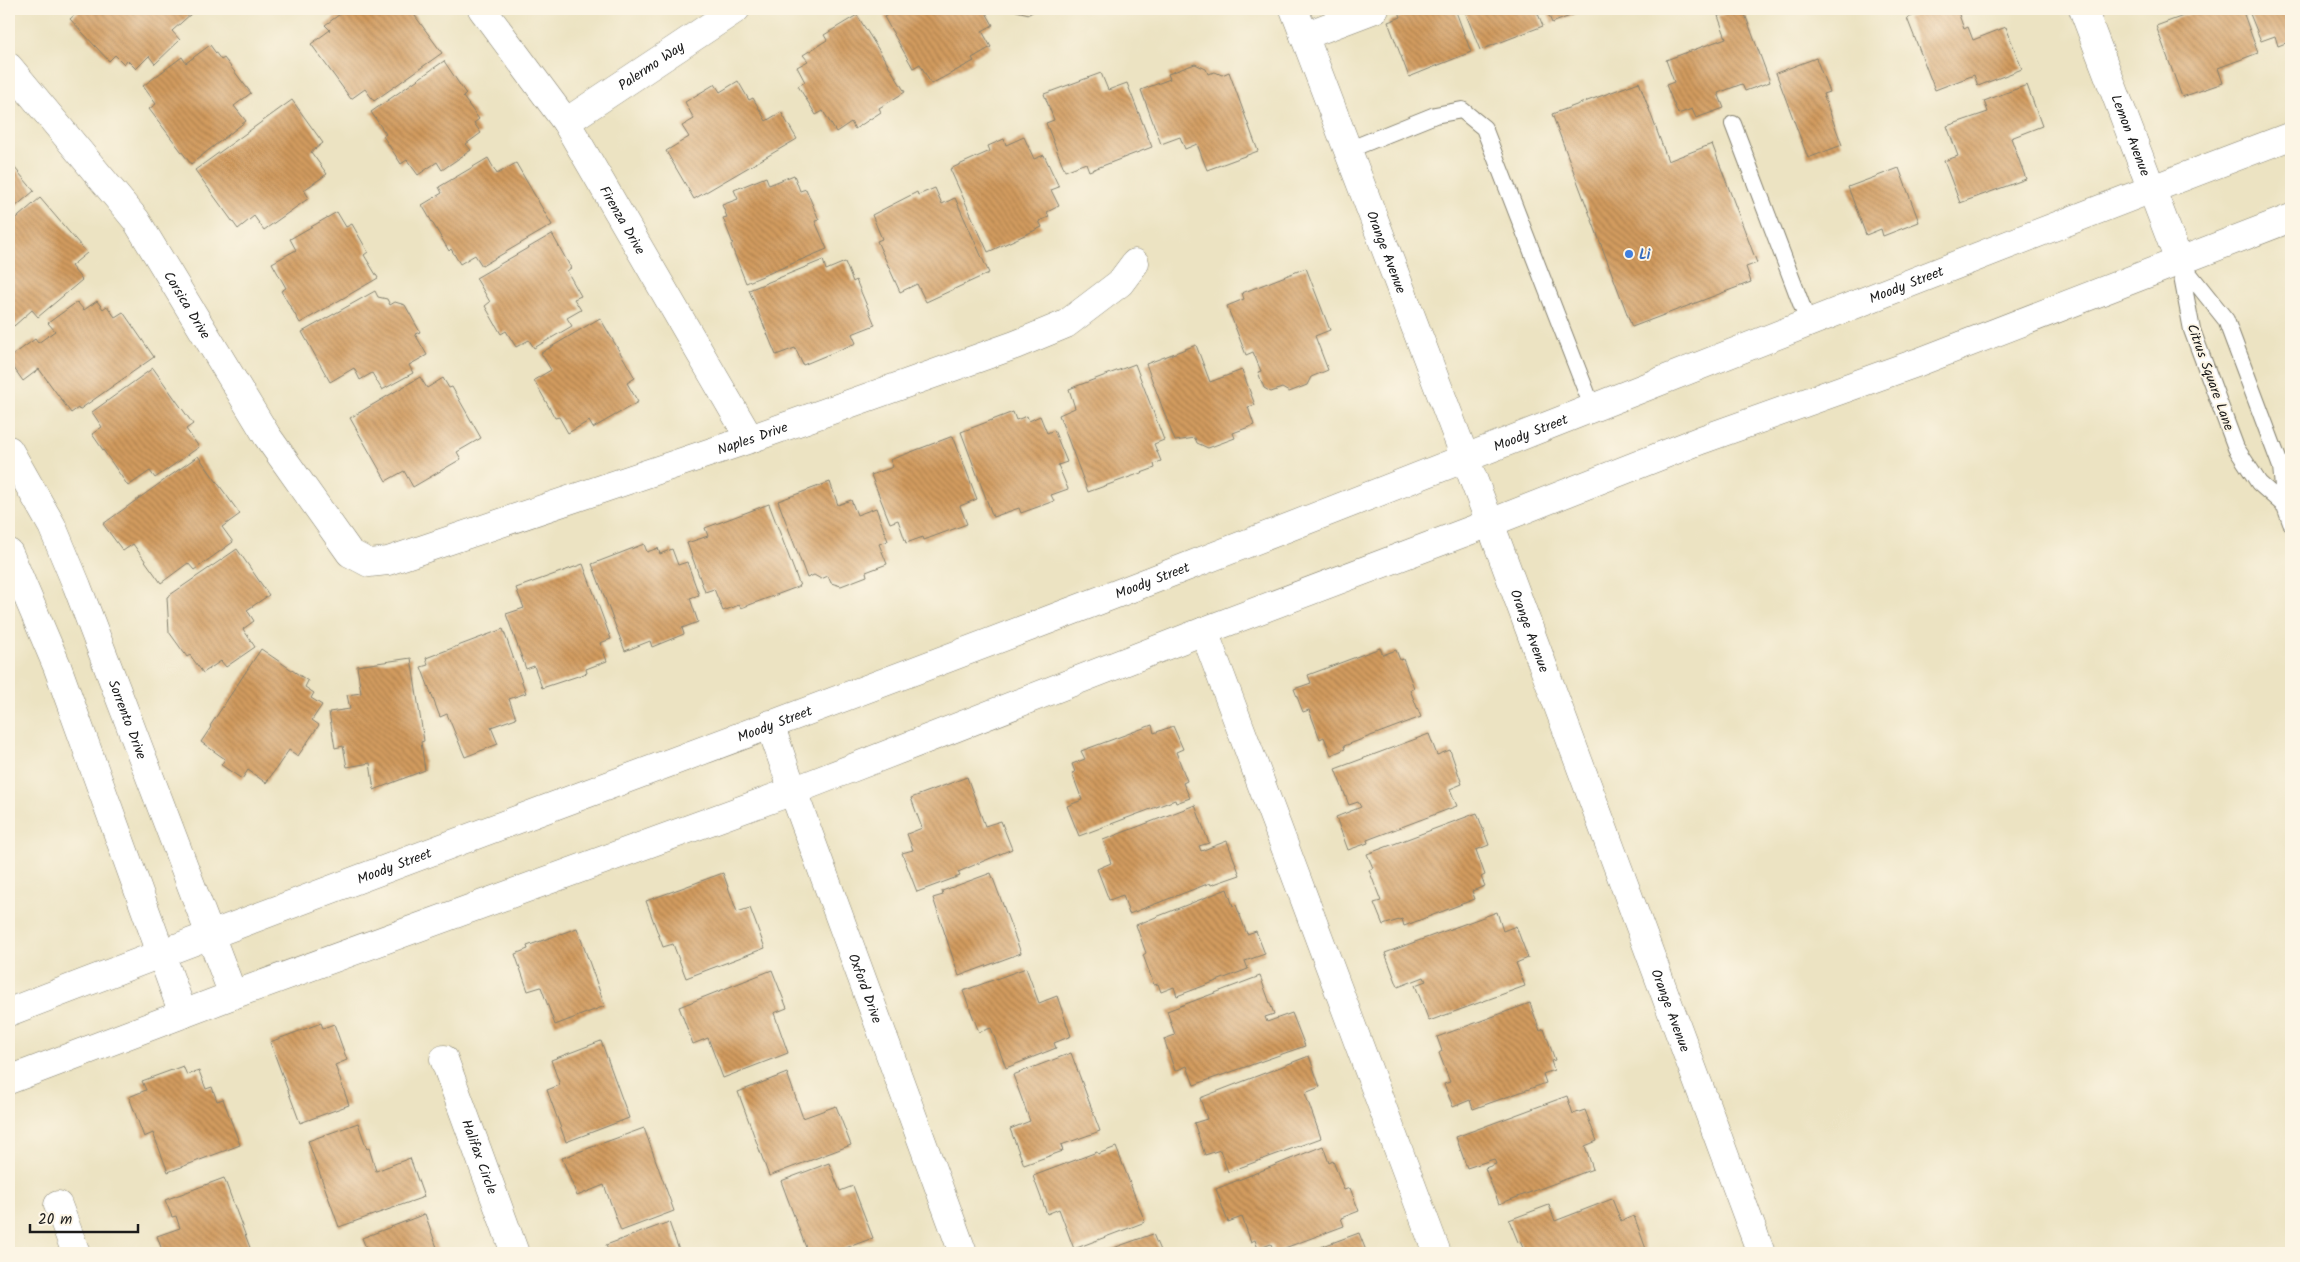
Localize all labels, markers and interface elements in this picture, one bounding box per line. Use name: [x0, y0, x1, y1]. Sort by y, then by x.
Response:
street label: Palermo Way: [614, 36, 690, 97]
street label: Lemon Avenue: [2105, 91, 2156, 180]
street label: Firenza Drive: [593, 182, 651, 260]
street label: Orange Avenue: [1360, 208, 1412, 298]
place label: Li: [1639, 244, 1651, 266]
marker: Li: [1623, 248, 1635, 260]
street label: Moody Street: [1866, 261, 1948, 310]
street label: Corsica Drive: [157, 267, 216, 344]
street label: Citrus Square Lane: [2181, 321, 2240, 434]
street label: Moody Street: [1490, 409, 1572, 458]
street label: Naples Drive: [714, 416, 792, 461]
street label: Moody Street: [1112, 556, 1194, 606]
street label: Orange Avenue: [1504, 586, 1555, 676]
street label: Sorrento Drive: [102, 677, 152, 763]
street label: Moody Street: [734, 700, 816, 749]
street label: Moody Street: [354, 842, 436, 891]
street label: Oxford Drive: [842, 951, 888, 1027]
street label: Orange Avenue: [1645, 966, 1696, 1056]
street label: Halifax Circle: [455, 1116, 503, 1198]
scale bar: [30, 1202, 138, 1234]
text: 20 m: [38, 1208, 72, 1232]

